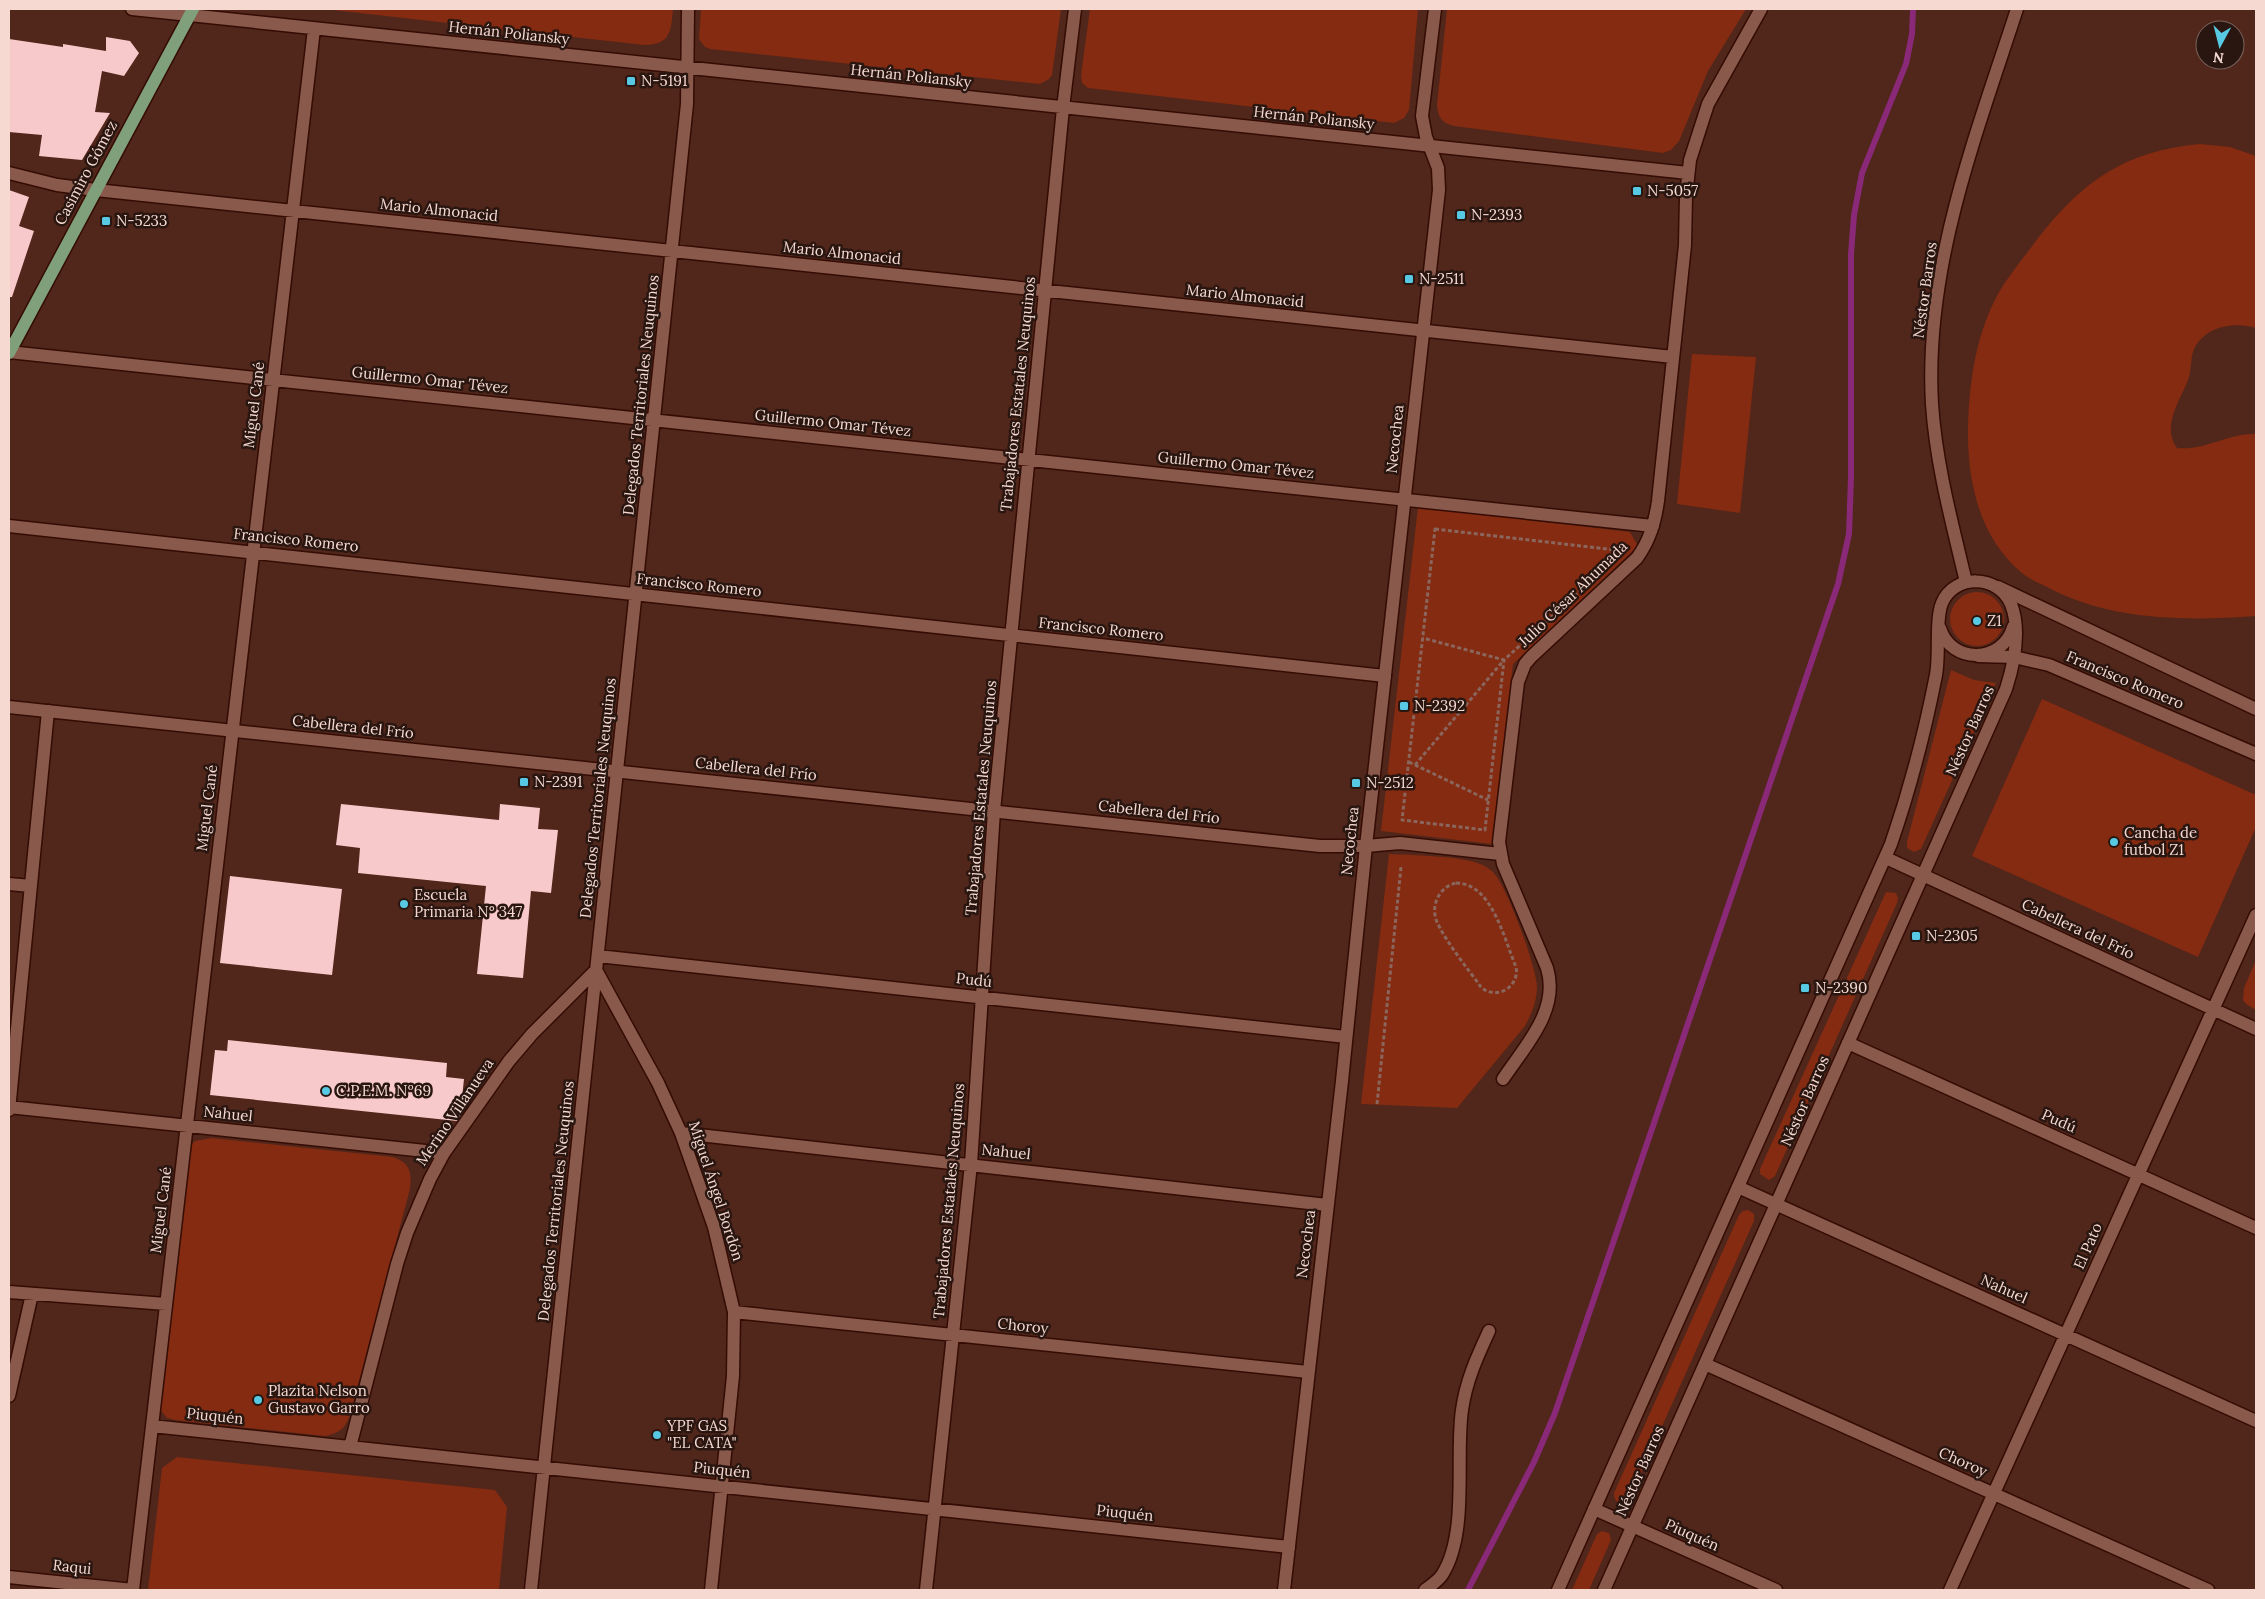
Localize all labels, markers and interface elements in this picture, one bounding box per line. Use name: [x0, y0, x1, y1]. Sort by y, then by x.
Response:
street label: Hernán Poliansky: [448, 17, 571, 48]
north arrow: [2195, 20, 2245, 70]
text: N: [2212, 48, 2225, 67]
street label: Hernán Poliansky: [850, 60, 973, 91]
place label: N-5191: [641, 71, 687, 90]
marker: N-5191: [625, 75, 637, 87]
street label: Hernán Poliansky: [1253, 102, 1376, 133]
street label: Casimiro Gómez: [50, 117, 121, 228]
place label: N-5057: [1647, 181, 1698, 200]
marker: N-5057: [1631, 185, 1643, 197]
street label: Mario Almonacid: [379, 194, 499, 225]
place label: N-2393: [1471, 205, 1522, 224]
marker: N-2393: [1455, 209, 1467, 221]
place label: N-5233: [116, 211, 167, 230]
marker: N-5233: [100, 215, 112, 227]
street label: Mario Almonacid: [782, 237, 902, 268]
street label: Néstor Barros: [1908, 241, 1941, 339]
place label: N-2511: [1419, 269, 1464, 288]
marker: N-2511: [1403, 273, 1415, 285]
street label: Delegados Territoriales Neuquinos: [618, 274, 663, 516]
street label: Trabajadores Estatales Neuquinos: [996, 275, 1039, 512]
street label: Mario Almonacid: [1185, 280, 1305, 311]
street label: Miguel Cané: [239, 361, 268, 449]
street label: Guillermo Omar Tévez: [351, 362, 509, 397]
street label: Necochea: [1381, 403, 1408, 474]
street label: Guillermo Omar Tévez: [754, 405, 912, 440]
street label: Guillermo Omar Tévez: [1157, 447, 1315, 482]
street label: Francisco Romero: [232, 523, 360, 556]
street label: Julio César Ahumada: [1513, 536, 1631, 651]
street label: Francisco Romero: [635, 568, 763, 601]
place label: Z1: [1987, 611, 2002, 630]
street label: Francisco Romero: [1037, 612, 1165, 645]
marker: Z1: [1971, 615, 1983, 627]
street label: Francisco Romero: [2064, 646, 2187, 713]
street label: Delegados Territoriales Neuquinos: [575, 677, 620, 919]
street label: Trabajadores Estatales Neuquinos: [961, 679, 1000, 916]
street label: Néstor Barros: [1941, 683, 1998, 779]
place label: N-2392: [1414, 696, 1465, 715]
marker: N-2392: [1398, 700, 1410, 712]
street label: Cabellera del Frío: [291, 711, 415, 742]
street label: Cabellera del Frío: [694, 753, 818, 784]
street label: Miguel Cané: [192, 764, 221, 852]
place label: N-2391: [534, 772, 582, 791]
place label: N-2512: [1366, 773, 1414, 792]
marker: N-2391: [518, 776, 530, 788]
marker: N-2512: [1350, 777, 1362, 789]
street label: Cabellera del Frío: [1097, 796, 1221, 827]
street label: Necochea: [1336, 805, 1363, 876]
place label: Cancha de futbol Z1: [2124, 823, 2197, 859]
marker: Cancha de futbol Z1: [2108, 836, 2120, 848]
place label: Escuela Primaria N° 347: [414, 885, 522, 921]
street label: Cabellera del Frío: [2019, 894, 2138, 963]
marker: Escuela Primaria N° 347: [398, 898, 410, 910]
place label: N-2305: [1926, 926, 1978, 945]
marker: N-2305: [1910, 930, 1922, 942]
street label: Pudú: [955, 968, 993, 991]
place label: N-2390: [1815, 978, 1867, 997]
marker: N-2390: [1799, 982, 1811, 994]
street label: Néstor Barros: [1776, 1053, 1833, 1149]
street label: Merino Villanueva: [412, 1054, 498, 1169]
street label: Delegados Territoriales Neuquinos: [533, 1080, 578, 1322]
place label: C.P.E.M. Nº69: [336, 1081, 431, 1100]
street label: Trabajadores Estatales Neuquinos: [929, 1082, 968, 1319]
marker: C.P.E.M. Nº69: [320, 1085, 332, 1097]
street label: Nahuel: [203, 1101, 254, 1126]
street label: Pudú: [2039, 1105, 2080, 1137]
street label: Miguel Ángel Bordón: [685, 1119, 748, 1263]
street label: Nahuel: [981, 1139, 1032, 1164]
street label: Miguel Cané: [146, 1166, 175, 1254]
street label: Necochea: [1292, 1208, 1319, 1279]
street label: El Pato: [2069, 1220, 2106, 1272]
street label: Nahuel: [1978, 1270, 2031, 1307]
street label: Choroy: [997, 1313, 1050, 1338]
place label: Plazita Nelson Gustavo Garro: [268, 1381, 370, 1417]
marker: Plazita Nelson Gustavo Garro: [252, 1394, 264, 1406]
street label: Piuquén: [186, 1403, 244, 1428]
place label: YPF GAS "EL CATA": [666, 1416, 737, 1452]
street label: Néstor Barros: [1611, 1423, 1668, 1519]
marker: YPF GAS "EL CATA": [651, 1429, 663, 1441]
street label: Choroy: [1936, 1442, 1991, 1481]
street label: Piuquén: [693, 1457, 751, 1482]
street label: Piuquén: [1096, 1500, 1154, 1525]
street label: Piuquén: [1662, 1514, 1722, 1555]
street label: Raqui: [52, 1555, 92, 1578]

